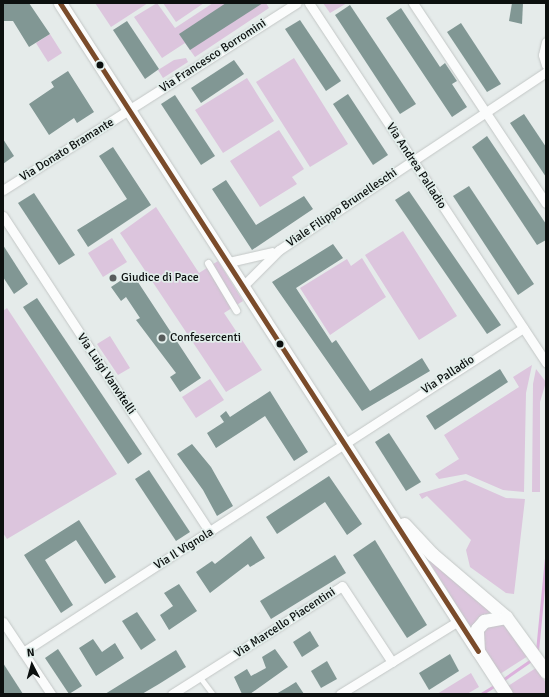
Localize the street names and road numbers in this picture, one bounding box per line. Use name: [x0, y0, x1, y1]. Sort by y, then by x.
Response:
street label: Via Francesco Borromini: [157, 16, 269, 96]
street label: Via Donato Bramante: [17, 115, 117, 185]
street label: Via Andrea Palladio: [383, 120, 449, 212]
street label: Viale Filippo Brunelleschi: [284, 166, 400, 250]
street label: Via Luigi Vanvitelli: [74, 331, 138, 417]
street label: Via Palladio: [419, 353, 477, 397]
street label: Via Il Vignola: [152, 525, 216, 573]
street label: Via Marcello Piacentini: [232, 585, 338, 661]

